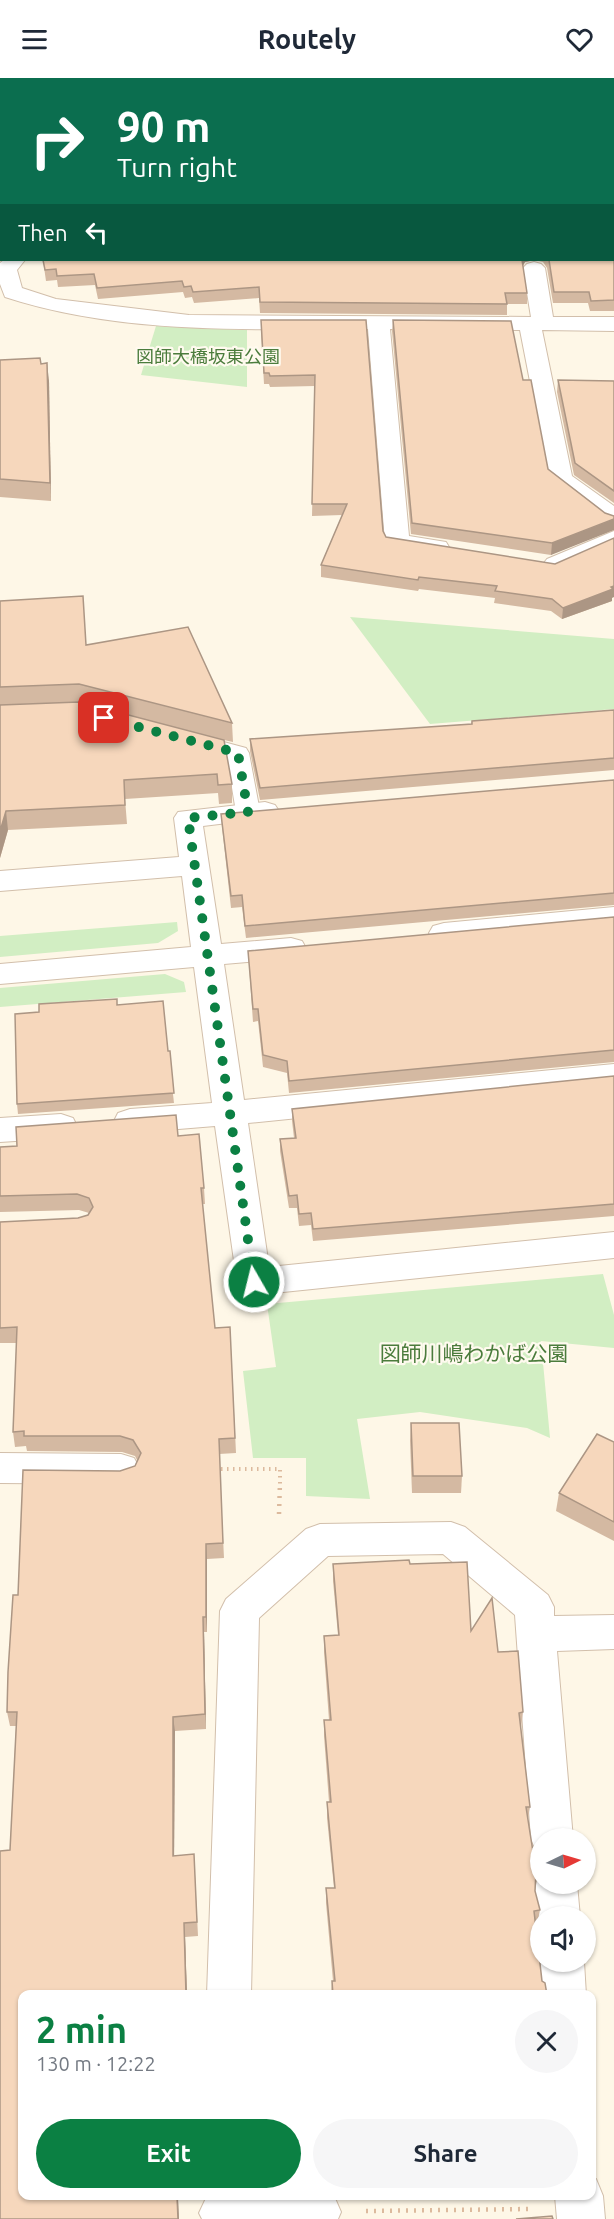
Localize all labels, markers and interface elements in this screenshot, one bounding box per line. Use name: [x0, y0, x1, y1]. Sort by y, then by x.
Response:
icon: menu: [18, 23, 51, 56]
icon: heart: [563, 23, 596, 56]
text: Routely: [258, 24, 356, 54]
icon: right: [18, 102, 96, 180]
text: 90 m: [117, 103, 211, 150]
text: Turn right: [117, 152, 237, 182]
icon: left: [80, 216, 113, 249]
text: Then: [18, 220, 68, 245]
park label: 図師大橋坂東公園: [136, 346, 280, 366]
pin: [78, 692, 129, 743]
icon: arrive: [87, 701, 120, 734]
position arrow: [222, 1250, 286, 1314]
park label: 図師川嶋わかば公園: [380, 1341, 569, 1365]
north arrow: [530, 1828, 596, 1894]
map controls: [530, 1828, 596, 1972]
button: sound: [530, 1906, 596, 1972]
text: 2 min: [36, 2009, 127, 2050]
button: close: [515, 2010, 578, 2073]
text: 130 m · 12:22: [36, 2052, 156, 2075]
button: Exit: [36, 2119, 301, 2188]
button: Share: [313, 2119, 578, 2188]

